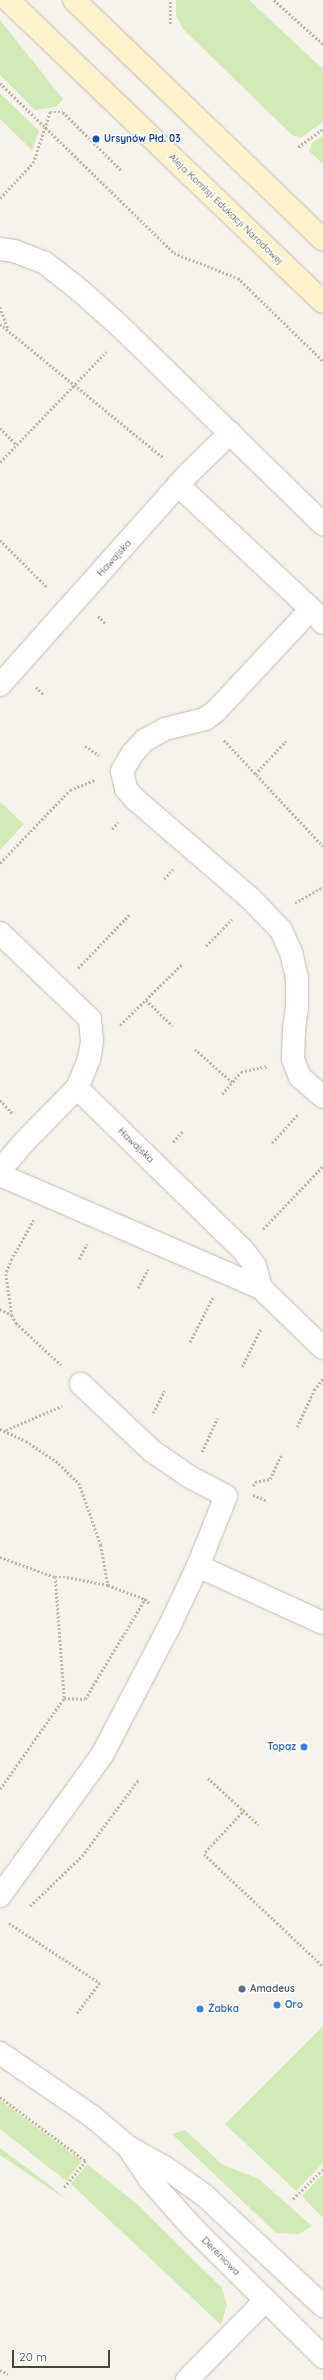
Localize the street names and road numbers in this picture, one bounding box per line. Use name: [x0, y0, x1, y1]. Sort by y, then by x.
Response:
street label: Aleja Komisji Edukacji Narodowej: [166, 151, 286, 267]
street label: Hawajska: [94, 537, 134, 579]
street label: Hawajska: [115, 1125, 157, 1165]
street label: Dereniowa: [199, 2234, 243, 2278]

